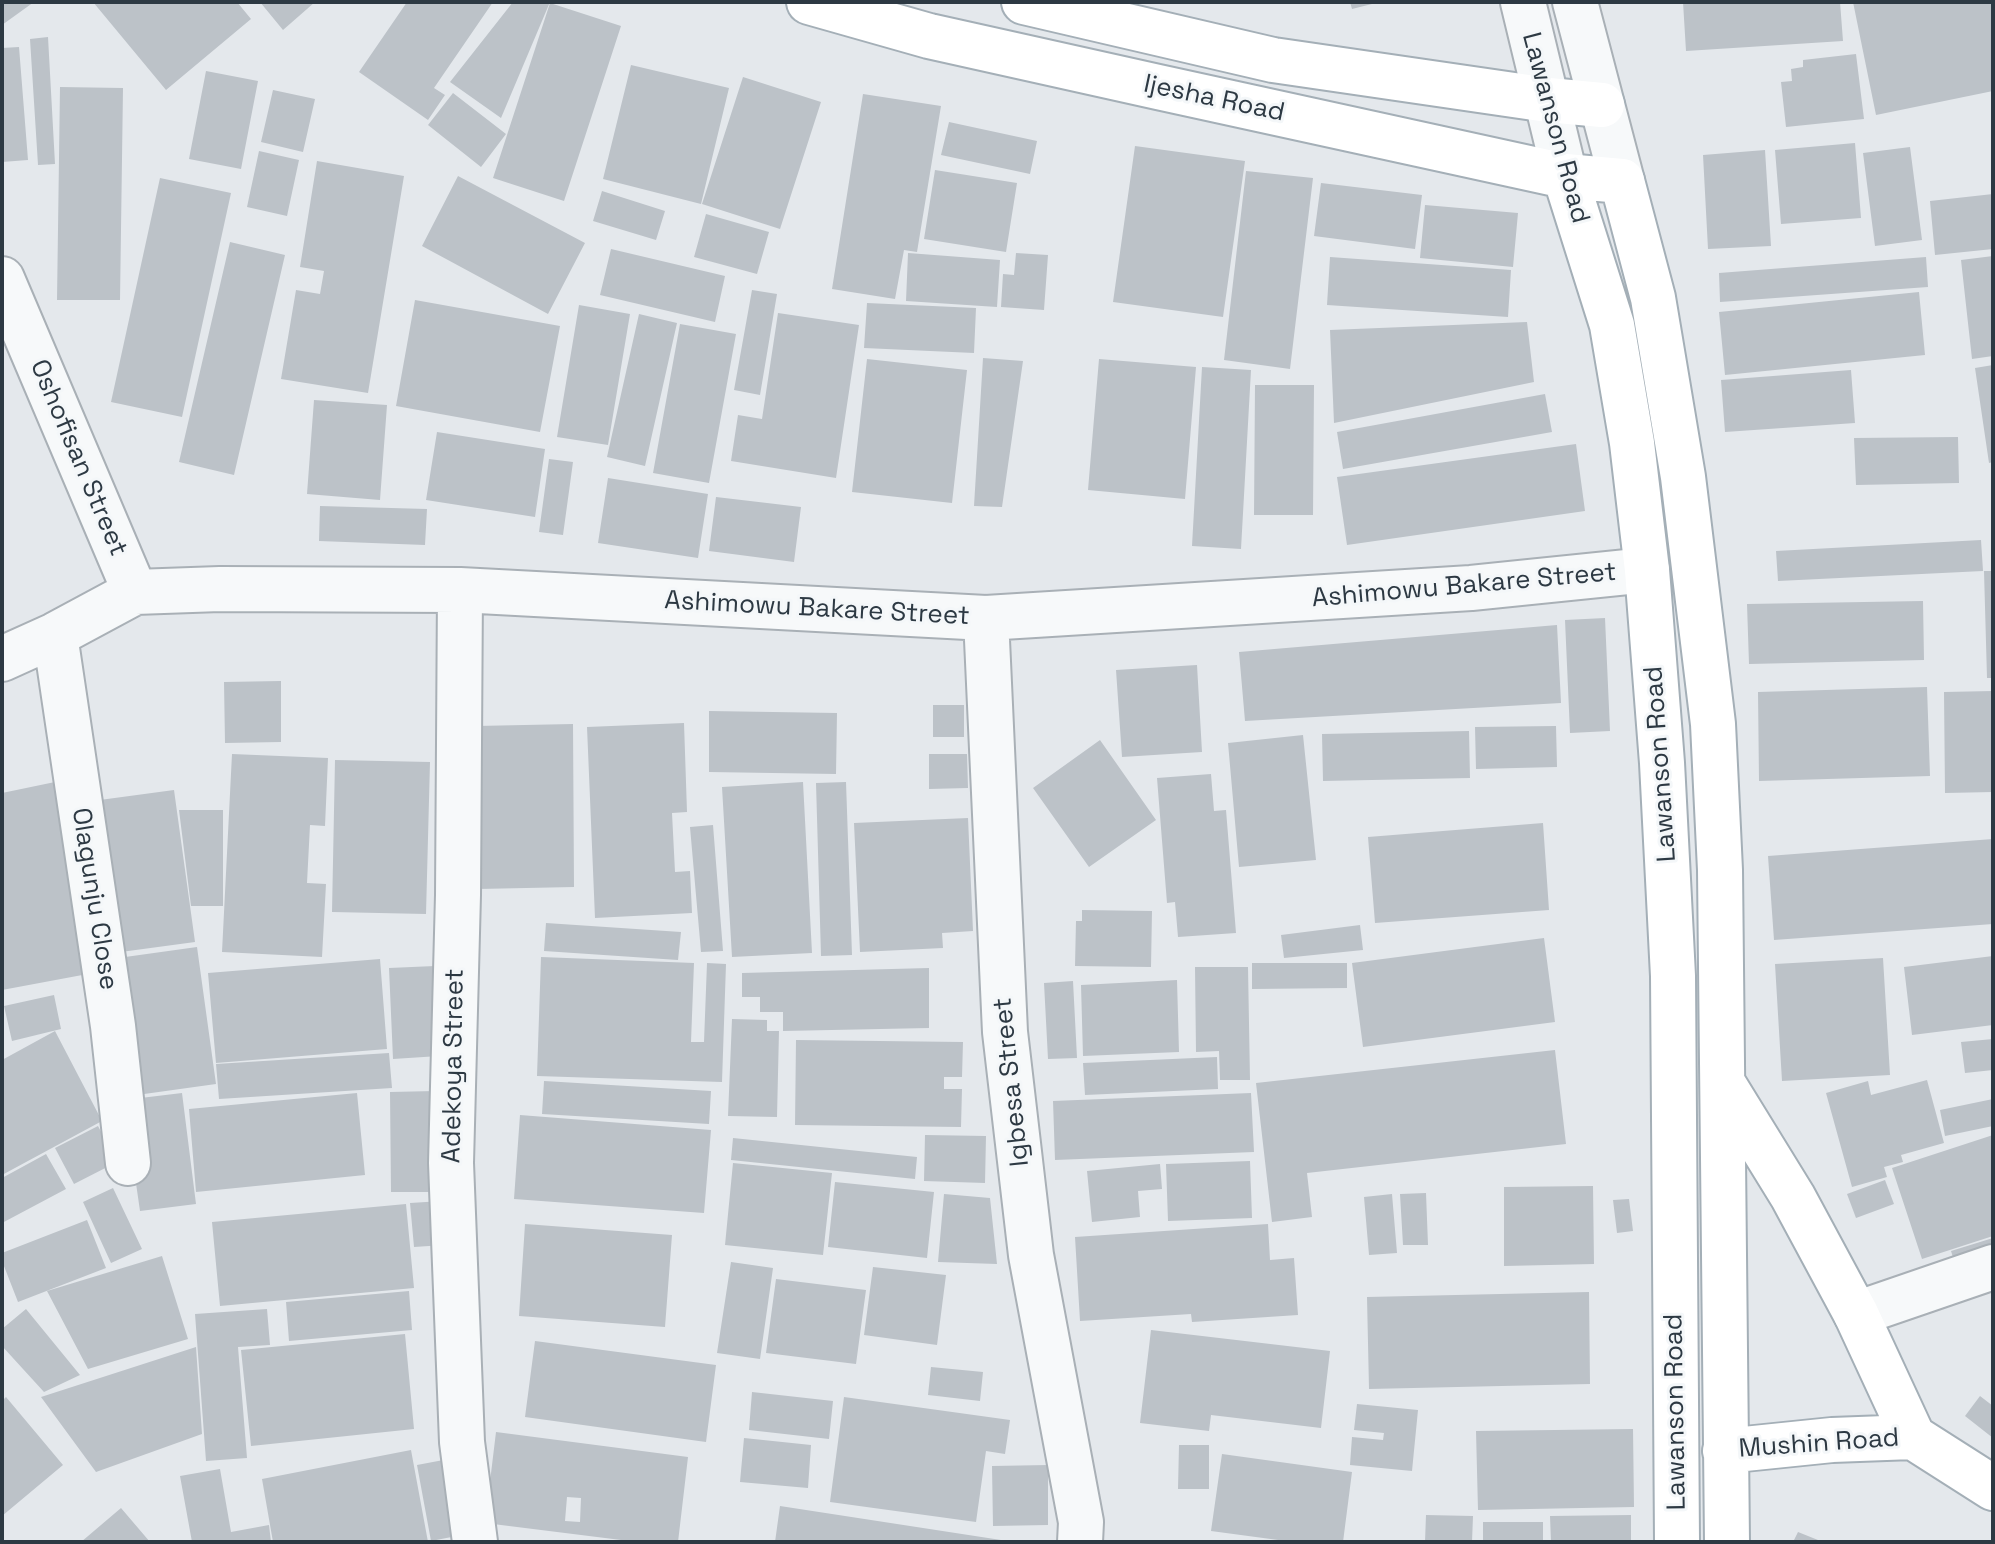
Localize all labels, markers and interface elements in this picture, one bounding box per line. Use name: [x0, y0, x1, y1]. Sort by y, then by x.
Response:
street label: Lawanson Road: [1514, 29, 1596, 227]
street label: Ijesha Road: [1141, 69, 1287, 129]
street label: Oshofisan Street: [23, 355, 133, 561]
street label: Ashimowu Bakare Street: [1310, 557, 1618, 615]
street label: Ashimowu Bakare Street: [664, 585, 970, 633]
street label: Lawanson Road: [1639, 665, 1683, 863]
street label: Olagunju Close: [64, 806, 124, 992]
street label: Adekoya Street: [437, 968, 471, 1164]
street label: Igbesa Street: [988, 996, 1036, 1168]
street label: Lawanson Road: [1659, 1313, 1693, 1511]
street label: Mushin Road: [1738, 1423, 1900, 1465]

